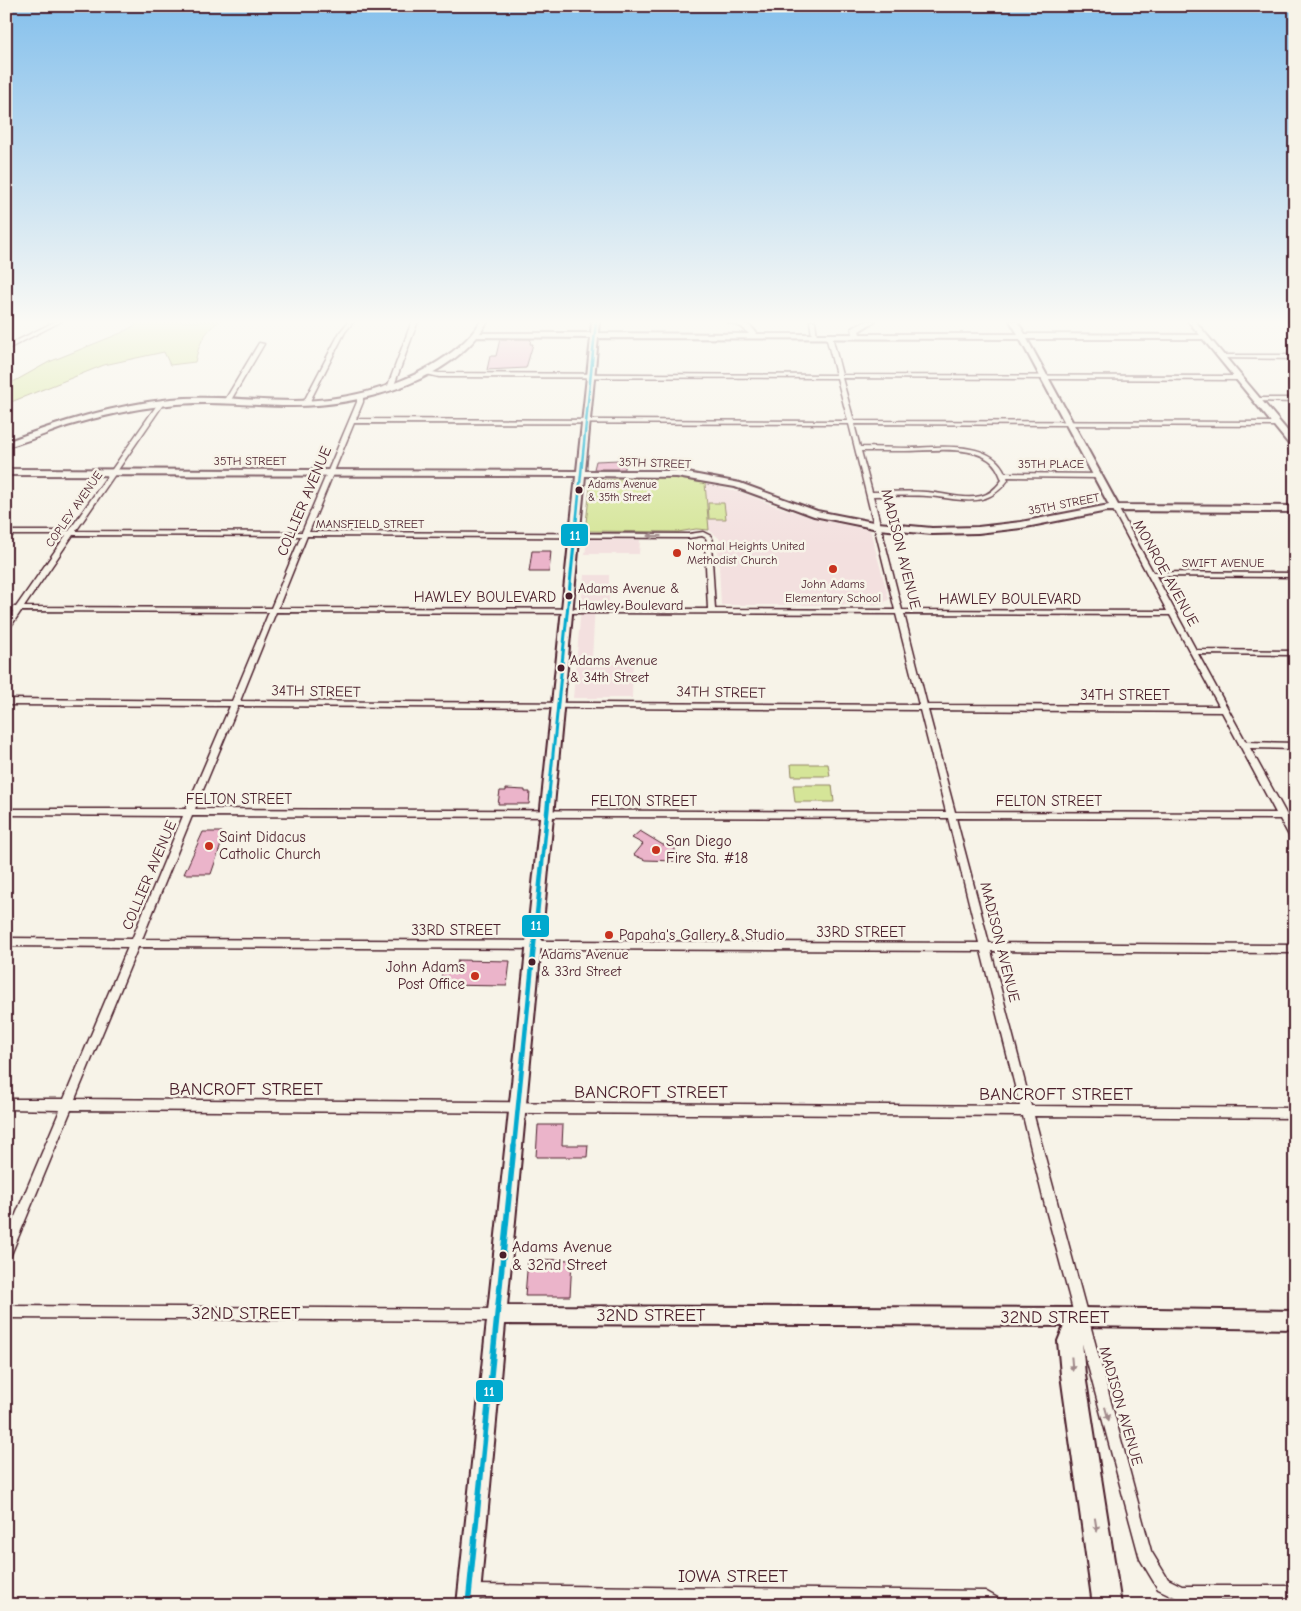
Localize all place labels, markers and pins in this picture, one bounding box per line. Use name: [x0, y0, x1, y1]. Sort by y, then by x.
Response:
place label: Adams Avenue & 35th Street: [588, 478, 657, 504]
marker: Adams Avenue & 35th Street: [574, 485, 584, 495]
place label: Normal Heights United Methodist Church: [687, 539, 805, 567]
marker: Normal Heights United Methodist Church: [671, 547, 683, 559]
marker: John Adams Elementary School: [827, 563, 839, 575]
place label: John Adams Elementary School: [785, 577, 881, 605]
place label: Adams Avenue & Hawley Boulevard: [578, 580, 683, 614]
marker: Adams Avenue & Hawley Boulevard: [564, 591, 574, 601]
place label: Adams Avenue & 34th Street: [570, 652, 658, 686]
marker: Adams Avenue & 34th Street: [556, 663, 566, 673]
place label: Saint Didacus Catholic Church: [219, 828, 321, 863]
place label: San Diego Fire Sta. #18: [666, 832, 748, 867]
marker: Saint Didacus Catholic Church: [203, 840, 215, 852]
marker: San Diego Fire Sta. #18: [650, 844, 662, 856]
place label: Papaha's Gallery & Studio: [619, 926, 785, 944]
marker: Papaha's Gallery & Studio: [603, 929, 615, 941]
place label: Adams Avenue & 33rd Street: [541, 946, 629, 980]
marker: Adams Avenue & 33rd Street: [527, 957, 537, 967]
place label: John Adams Post Office: [386, 958, 465, 993]
marker: John Adams Post Office: [469, 970, 481, 982]
place label: Adams Avenue & 32nd Street: [512, 1238, 612, 1274]
marker: Adams Avenue & 32nd Street: [498, 1250, 508, 1260]

